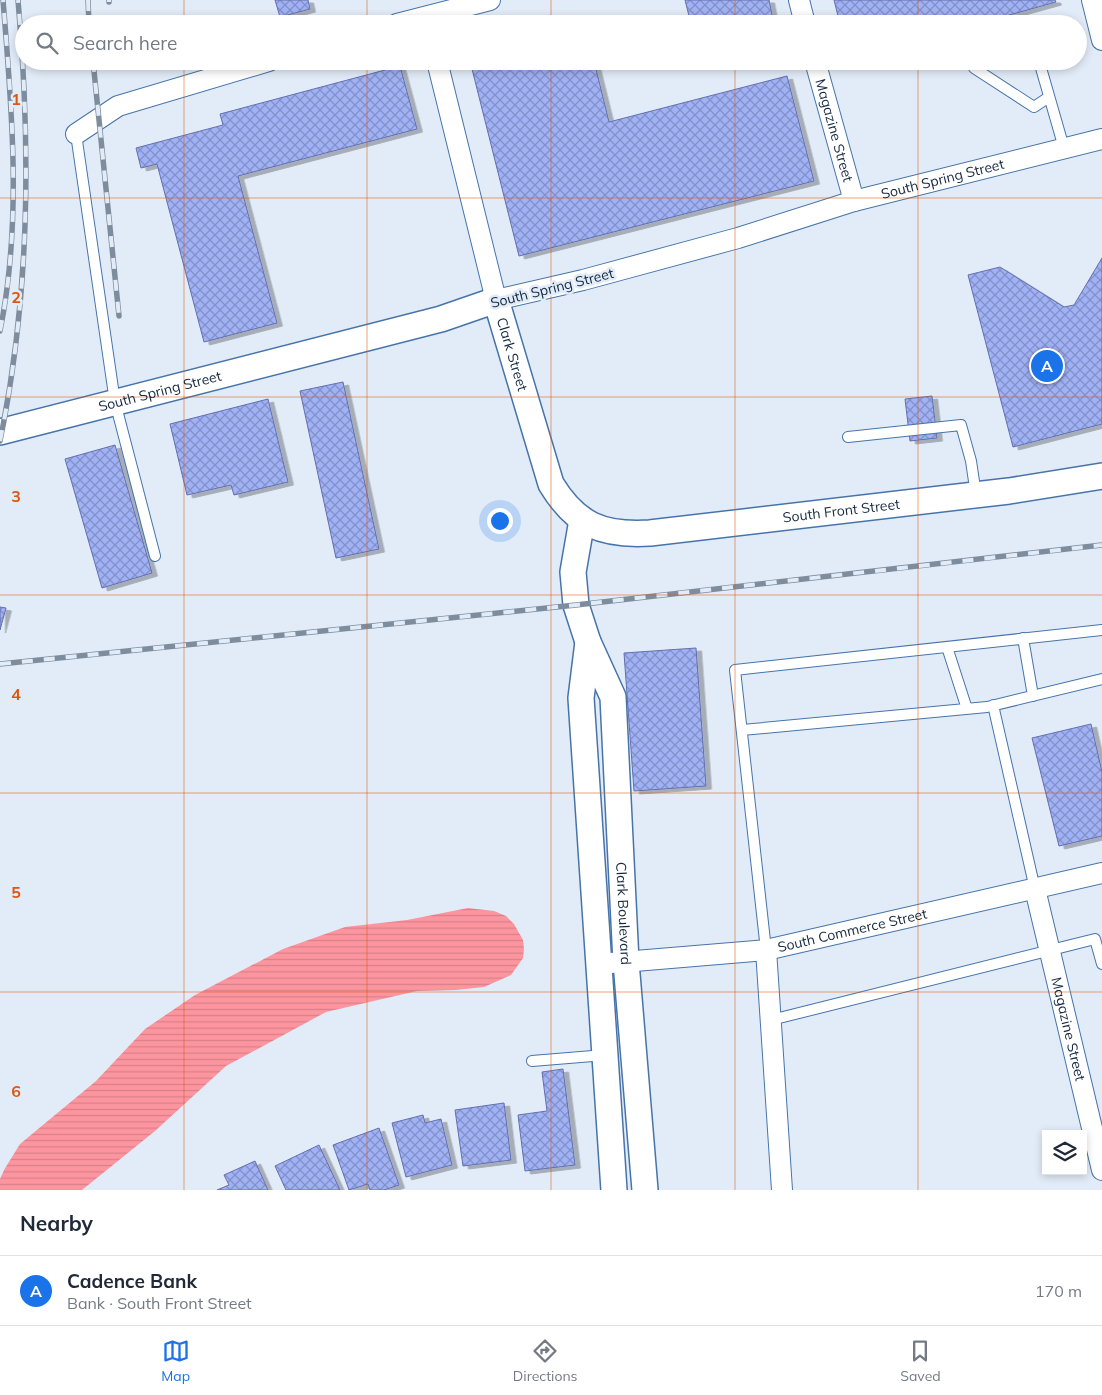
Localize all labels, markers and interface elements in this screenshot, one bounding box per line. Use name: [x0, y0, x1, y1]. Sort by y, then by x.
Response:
search box: [15, 15, 1087, 70]
icon: search: [33, 29, 61, 57]
text: Search here: [73, 31, 177, 55]
street label: Magazine Street: [811, 77, 857, 184]
text: 1: [11, 89, 21, 109]
street label: South Spring Street: [879, 155, 1006, 203]
street label: South Spring Street: [489, 264, 615, 312]
text: 2: [11, 287, 21, 307]
street label: Clark Street: [493, 315, 532, 393]
pin: A: [1031, 347, 1063, 385]
street label: South Spring Street: [96, 367, 223, 415]
text: 3: [11, 486, 21, 506]
street label: South Front Street: [782, 495, 901, 526]
your location: [487, 508, 513, 534]
text: 4: [11, 684, 21, 704]
street label: Clark Boulevard: [612, 862, 635, 965]
text: 5: [11, 882, 21, 902]
street label: South Commerce Street: [776, 904, 929, 956]
street label: Magazine Street: [1047, 975, 1089, 1083]
text: 6: [11, 1081, 21, 1101]
map controls: [1042, 1130, 1087, 1175]
button: layers: [1042, 1130, 1087, 1175]
text: Nearby: [20, 1210, 93, 1236]
text: Cadence Bank: [67, 1269, 197, 1293]
text: A: [30, 1281, 42, 1301]
text: 170 m: [1035, 1281, 1082, 1301]
text: Bank · South Front Street: [67, 1293, 252, 1313]
tab: Map: [161, 1337, 190, 1385]
tab: Directions: [513, 1337, 578, 1385]
tab: Saved: [900, 1337, 941, 1385]

